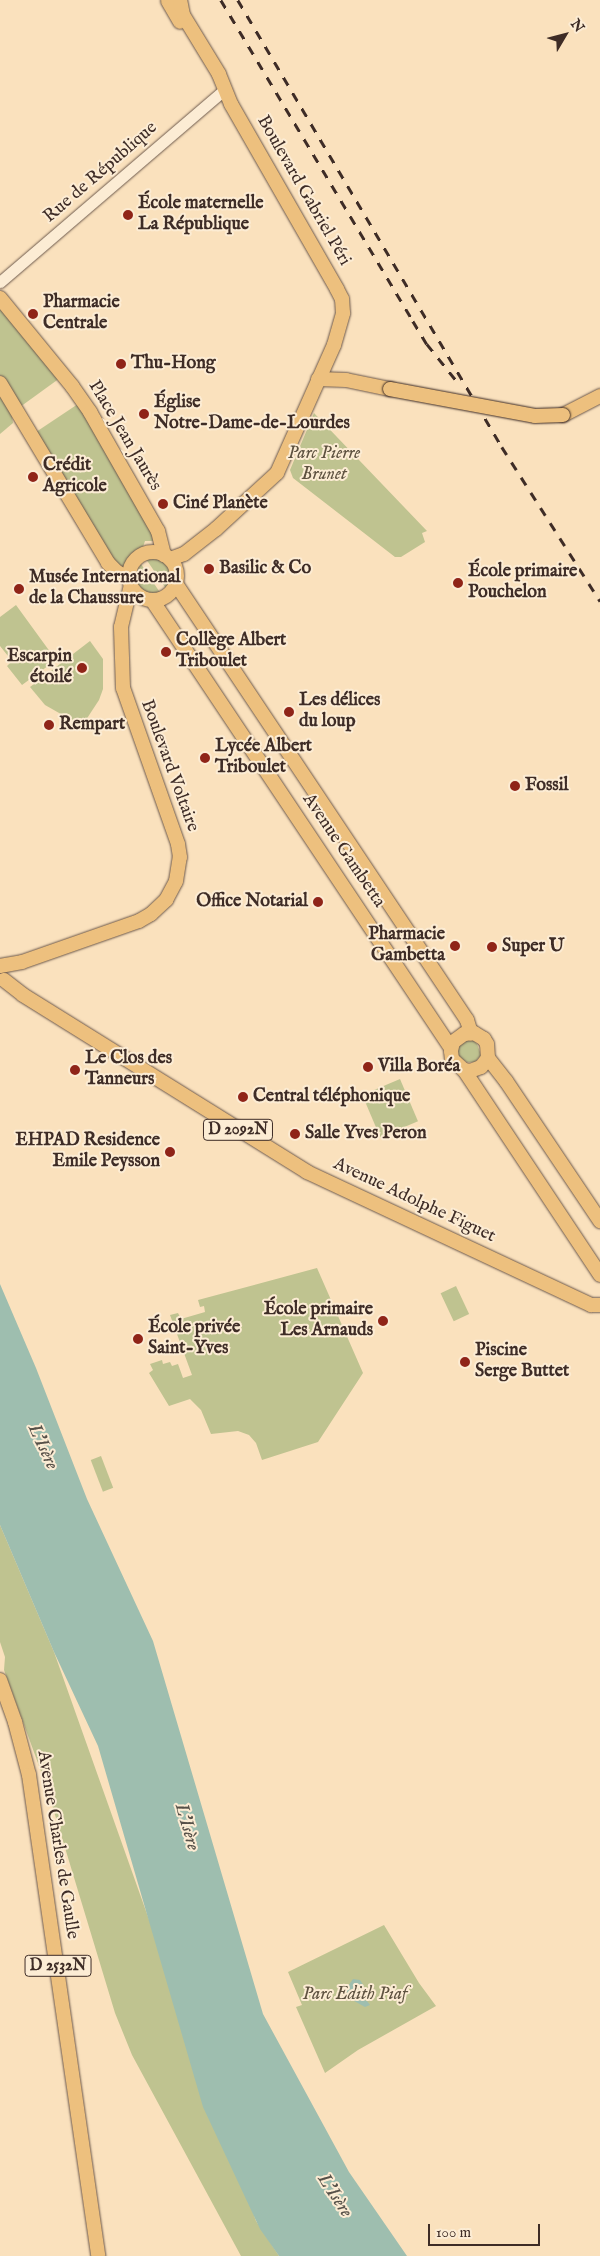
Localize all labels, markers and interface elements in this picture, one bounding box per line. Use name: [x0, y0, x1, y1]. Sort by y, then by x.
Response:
north arrow: [540, 10, 590, 60]
text: N: [566, 16, 588, 36]
street label: Boulevard Gabriel Péri: [251, 112, 355, 270]
street label: Rue de République: [40, 118, 162, 228]
place label: École maternelle La République: [138, 194, 263, 236]
marker: École maternelle La République: [122, 209, 134, 221]
place label: Pharmacie Centrale: [43, 293, 120, 336]
marker: Pharmacie Centrale: [27, 308, 39, 320]
place label: Thu-Hong: [131, 353, 216, 375]
marker: Thu-Hong: [115, 358, 127, 370]
street label: Place Jean Jaurès: [83, 377, 165, 495]
place label: Église Notre-Dame-de-Lourdes: [154, 393, 350, 436]
marker: Église Notre-Dame-de-Lourdes: [138, 408, 150, 420]
park label: Parc Pierre Brunet: [288, 444, 360, 486]
place label: Crédit Agricole: [43, 456, 107, 498]
marker: Crédit Agricole: [27, 471, 39, 483]
place label: Ciné Planète: [173, 493, 268, 515]
marker: Ciné Planète: [157, 498, 169, 510]
place label: Basilic & Co: [219, 558, 311, 580]
place label: École primaire Pouchelon: [468, 562, 577, 604]
marker: Basilic & Co: [203, 563, 215, 575]
place label: Musée International de la Chaussure: [29, 568, 180, 610]
marker: École primaire Pouchelon: [452, 577, 464, 589]
marker: Musée International de la Chaussure: [13, 583, 25, 595]
place label: Collège Albert Triboulet: [176, 631, 286, 674]
marker: Collège Albert Triboulet: [160, 646, 172, 658]
place label: Escarpin étoilé: [7, 647, 72, 690]
marker: Escarpin étoilé: [76, 662, 88, 674]
place label: Les délices du loup: [299, 691, 380, 734]
street label: Boulevard Voltaire: [135, 697, 203, 835]
marker: Les délices du loup: [283, 706, 295, 718]
place label: Rempart: [59, 714, 125, 736]
marker: Rempart: [43, 719, 55, 731]
place label: Lycée Albert Triboulet: [215, 737, 312, 780]
marker: Lycée Albert Triboulet: [199, 752, 211, 764]
place label: Fossil: [525, 775, 568, 797]
marker: Fossil: [509, 780, 521, 792]
street label: Avenue Gambetta: [297, 790, 389, 912]
place label: Office Notarial: [196, 891, 308, 913]
marker: Office Notarial: [312, 896, 324, 908]
place label: Pharmacie Gambetta: [368, 925, 445, 968]
place label: Super U: [502, 936, 564, 958]
marker: Pharmacie Gambetta: [449, 940, 461, 952]
marker: Super U: [486, 941, 498, 953]
place label: Le Clos des Tanneurs: [85, 1049, 172, 1092]
place label: Villa Boréa: [378, 1056, 460, 1078]
marker: Villa Boréa: [362, 1061, 374, 1073]
marker: Le Clos des Tanneurs: [69, 1064, 81, 1076]
place label: Central téléphonique: [253, 1086, 410, 1108]
marker: Central téléphonique: [237, 1091, 249, 1103]
road number: D 2092N: [202, 1116, 274, 1144]
place label: Salle Yves Peron: [305, 1123, 427, 1145]
marker: Salle Yves Peron: [289, 1128, 301, 1140]
place label: EHPAD Residence Emile Peysson: [15, 1131, 160, 1174]
marker: EHPAD Residence Emile Peysson: [164, 1146, 176, 1158]
street label: Avenue Adolphe Figuet: [329, 1154, 499, 1248]
place label: École primaire Les Arnauds: [264, 1300, 373, 1342]
marker: École primaire Les Arnauds: [377, 1315, 389, 1327]
place label: École privée Saint-Yves: [148, 1318, 240, 1360]
marker: École privée Saint-Yves: [132, 1333, 144, 1345]
place label: Piscine Serge Buttet: [475, 1341, 569, 1384]
marker: Piscine Serge Buttet: [459, 1356, 471, 1368]
water label: L'Isère: [22, 1420, 62, 1474]
street label: Avenue Charles de Gaulle: [31, 1749, 83, 1941]
water label: L'Isère: [168, 1801, 204, 1853]
road number: D 2532N: [24, 1952, 92, 1980]
park label: Parc Edith Piaf: [303, 1984, 407, 2006]
water label: L'Isère: [311, 2170, 357, 2222]
scale bar: [430, 2214, 542, 2246]
text: 100 m: [436, 2223, 471, 2242]

